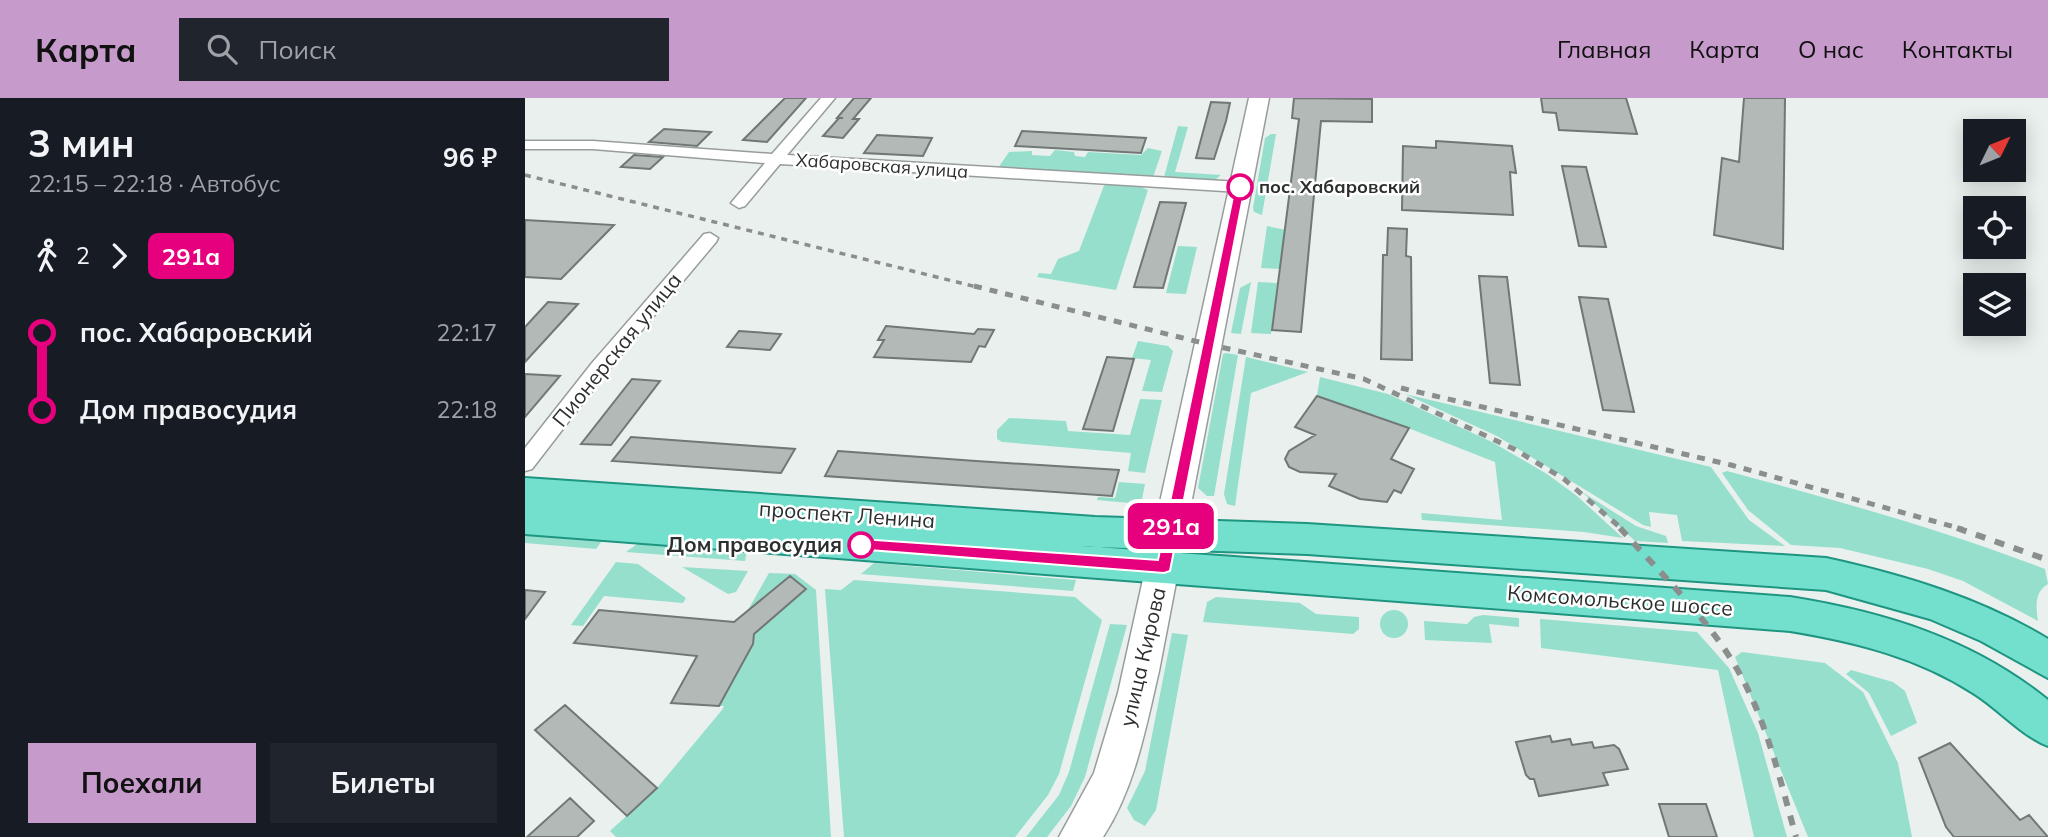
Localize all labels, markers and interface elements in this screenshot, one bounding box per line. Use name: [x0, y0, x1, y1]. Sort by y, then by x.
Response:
search box: [179, 18, 669, 81]
text: Карта: [35, 29, 137, 70]
icon: search: [203, 30, 241, 68]
text: Поиск: [259, 33, 336, 66]
text: Главная: [1557, 34, 1651, 64]
text: Карта: [1689, 34, 1760, 64]
text: О нас: [1798, 34, 1864, 64]
text: Контакты: [1902, 34, 2013, 64]
text: 3 мин: [28, 119, 135, 167]
north arrow: [1963, 119, 2027, 182]
map controls: [1963, 119, 2026, 336]
text: 96 ₽: [443, 141, 497, 174]
street label: Хабаровская улица: [795, 148, 969, 183]
text: 22:15 – 22:18 · Автобус: [28, 169, 281, 198]
marker: пос. Хабаровский: [1227, 174, 1253, 200]
place label: пос. Хабаровский: [1259, 175, 1420, 198]
button: locate: [1963, 196, 2026, 259]
icon: walk: [28, 237, 66, 275]
icon: forward: [100, 237, 138, 275]
text: 2: [76, 241, 90, 270]
text: 291а: [162, 241, 220, 271]
street label: Пионерская улица: [546, 267, 686, 432]
button: layers: [1963, 273, 2026, 336]
text: пос. Хабаровский: [80, 316, 313, 349]
text: 22:17: [437, 318, 497, 347]
text: Дом правосудия: [80, 393, 297, 426]
text: 22:18: [437, 395, 497, 424]
street label: проспект Ленина: [758, 495, 936, 533]
line badge: 291а: [1122, 503, 1220, 549]
text: 291а: [1142, 511, 1200, 541]
place label: Дом правосудия: [667, 531, 842, 557]
marker: Дом правосудия: [848, 532, 874, 558]
street label: Комсомольское шоссе: [1506, 579, 1734, 621]
street label: улица Кирова: [1113, 584, 1171, 729]
button: Поехали: [28, 743, 256, 823]
button: Билеты: [270, 743, 497, 823]

